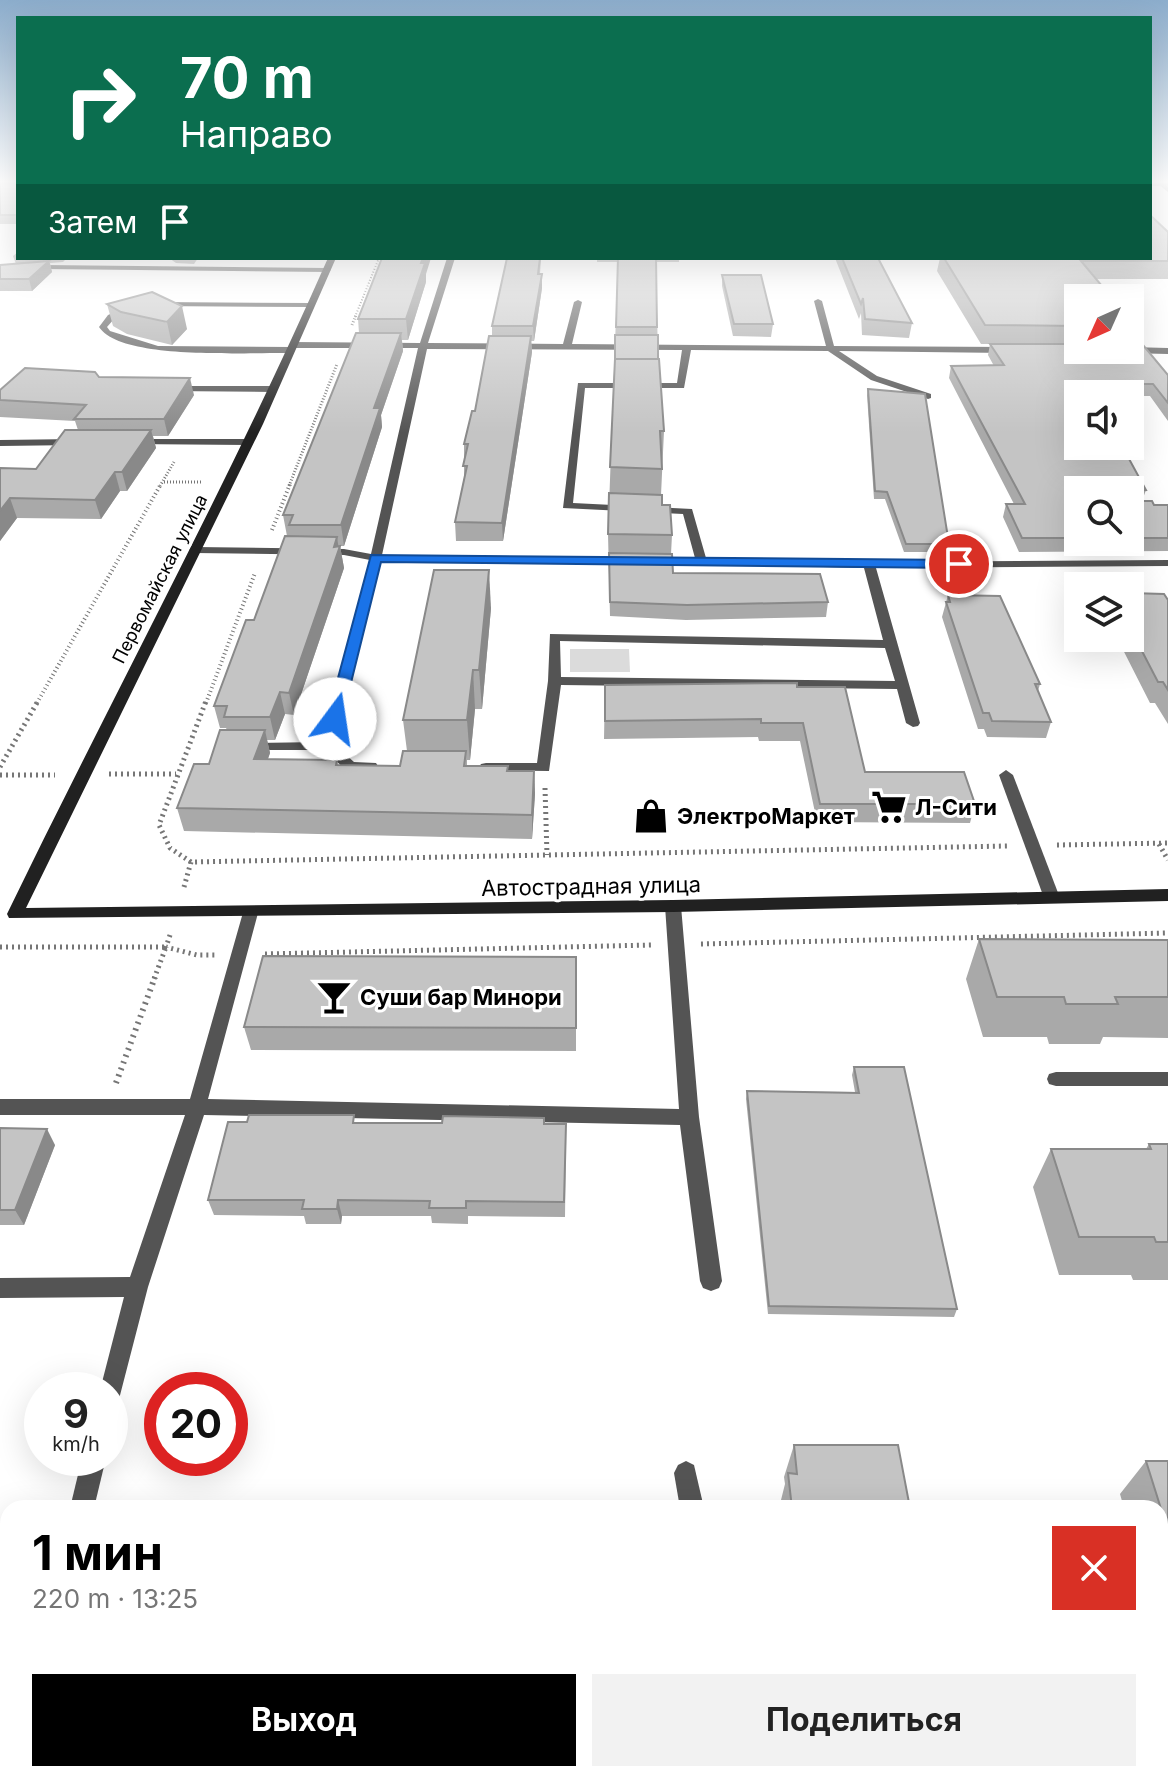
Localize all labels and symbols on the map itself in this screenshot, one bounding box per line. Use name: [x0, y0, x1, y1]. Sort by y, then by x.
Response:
north arrow: [1064, 284, 1144, 364]
street label: Первомайская улица: [108, 491, 211, 667]
pin: [925, 530, 993, 598]
position arrow: [293, 677, 377, 761]
supermarket icon: Л-Сити: [870, 788, 908, 826]
place label: Л-Сити: [915, 794, 997, 820]
shop icon: ЭлектроМаркет: [632, 797, 670, 835]
place label: ЭлектроМаркет: [677, 803, 855, 829]
street label: Автострадная улица: [481, 871, 701, 901]
bar icon: Суши бар Минори: [315, 978, 353, 1016]
place label: Суши бар Минори: [360, 984, 562, 1010]
speed limit sign: 20: [144, 1372, 248, 1476]

